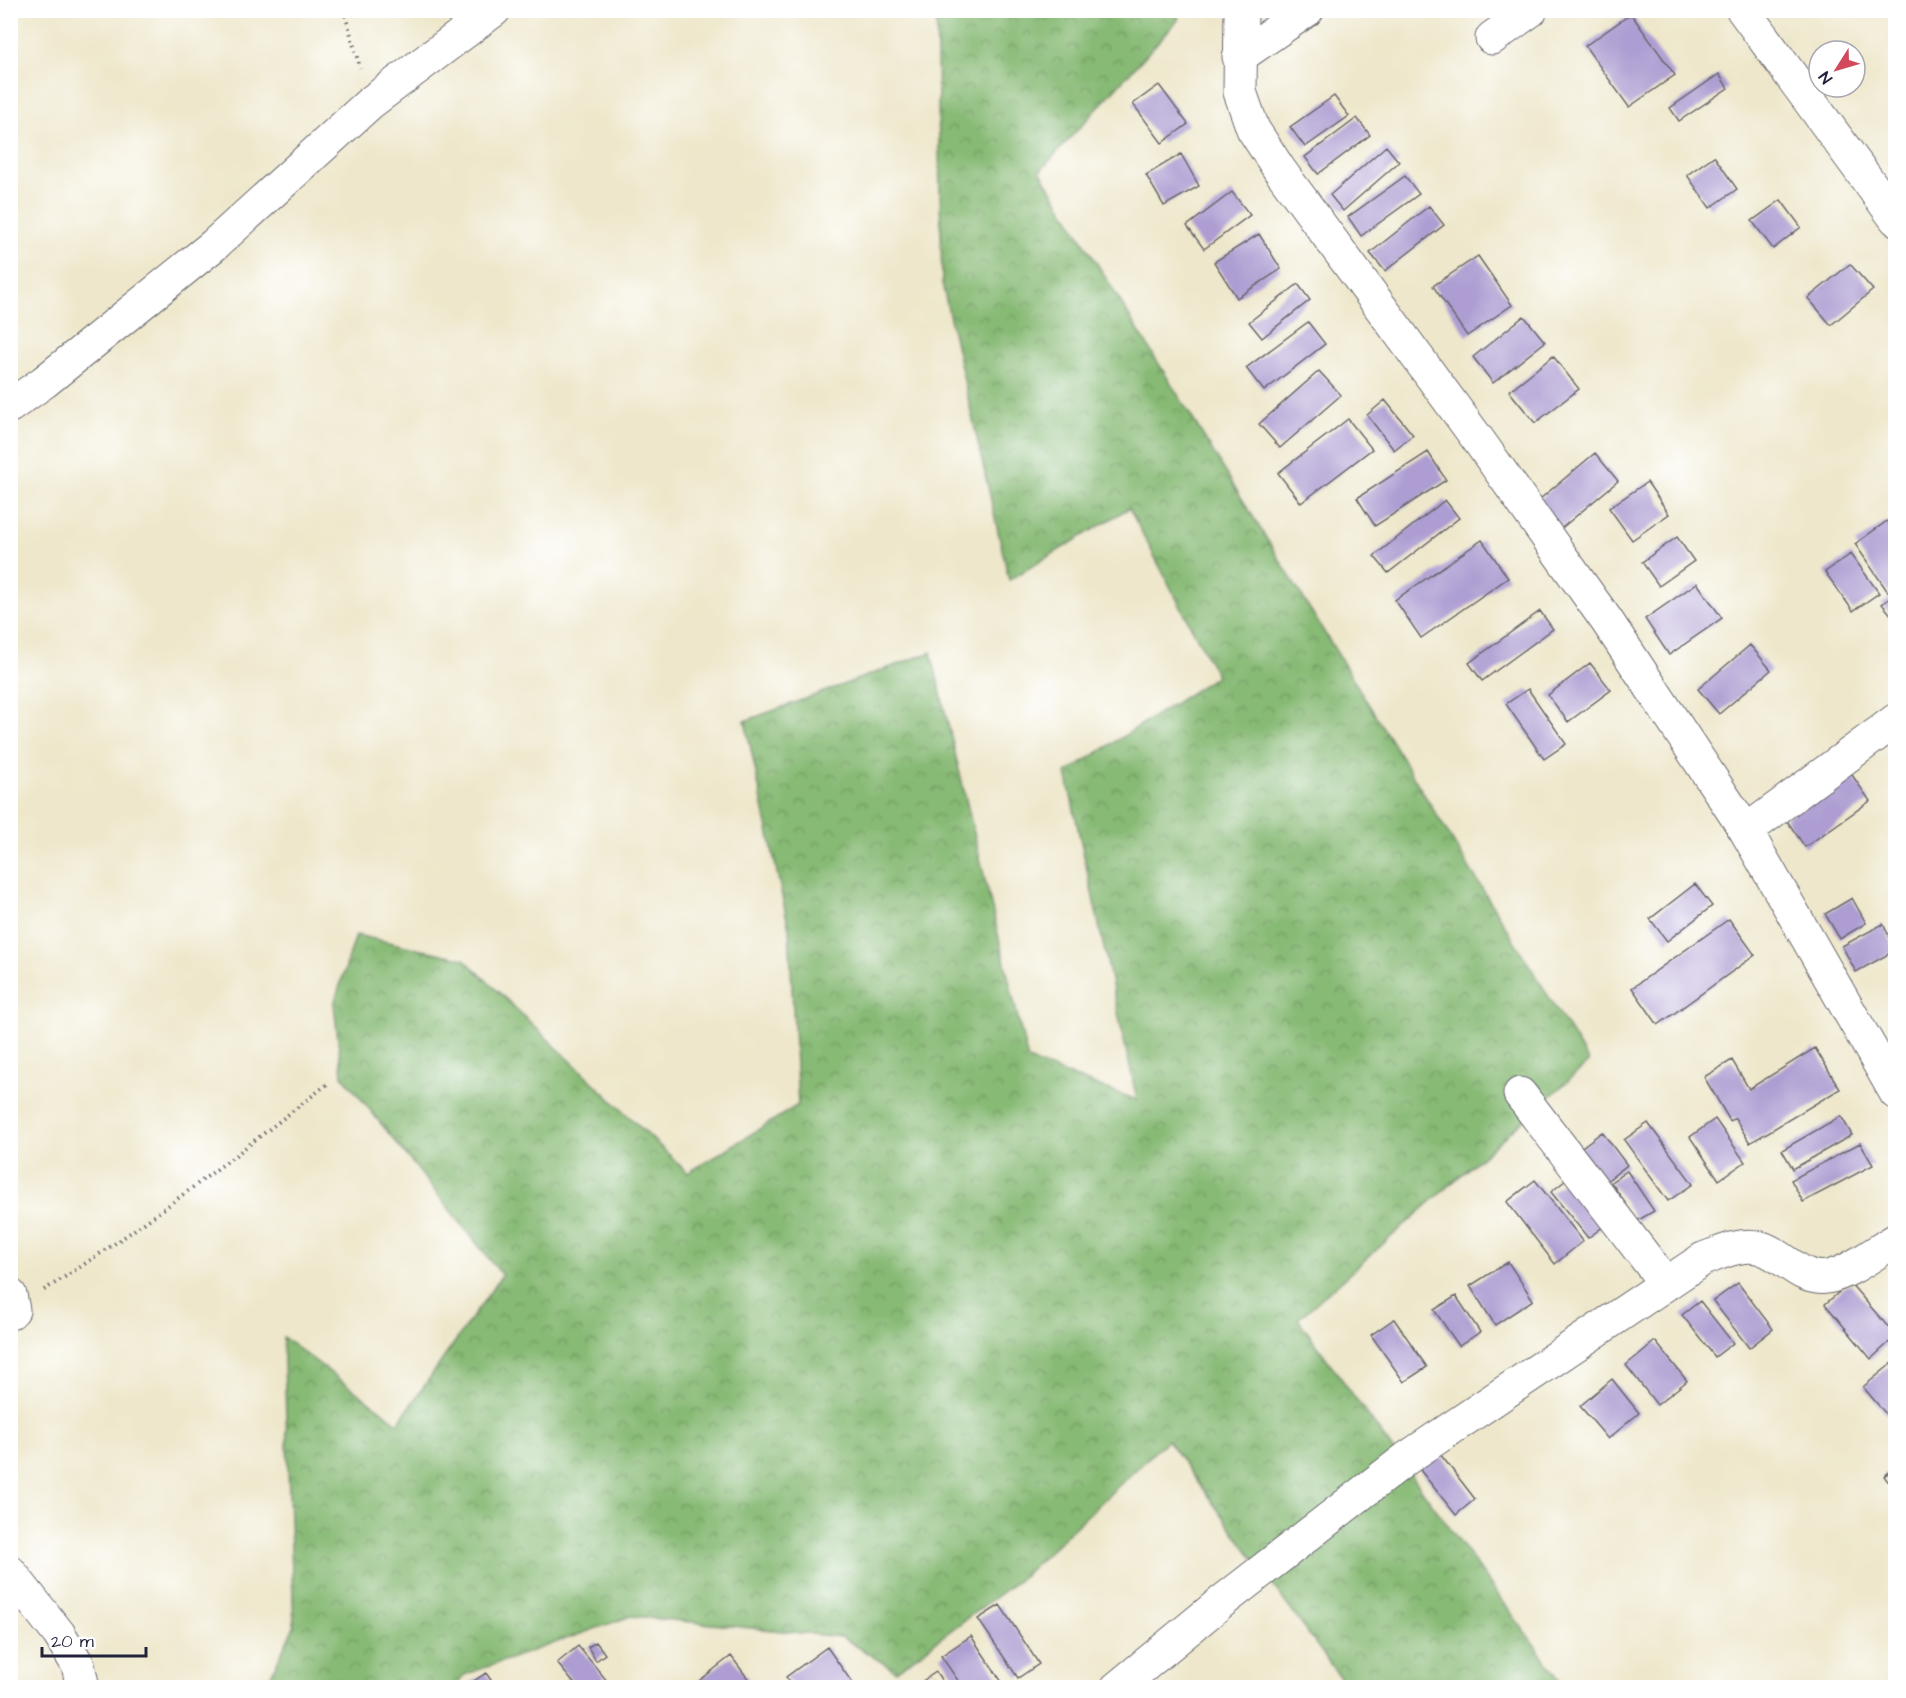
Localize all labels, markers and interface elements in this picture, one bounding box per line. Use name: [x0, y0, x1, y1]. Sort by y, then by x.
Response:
north arrow: [1807, 39, 1867, 99]
text: N: [1814, 67, 1838, 88]
scale bar: [42, 1620, 146, 1658]
text: 20 m: [51, 1629, 94, 1654]

